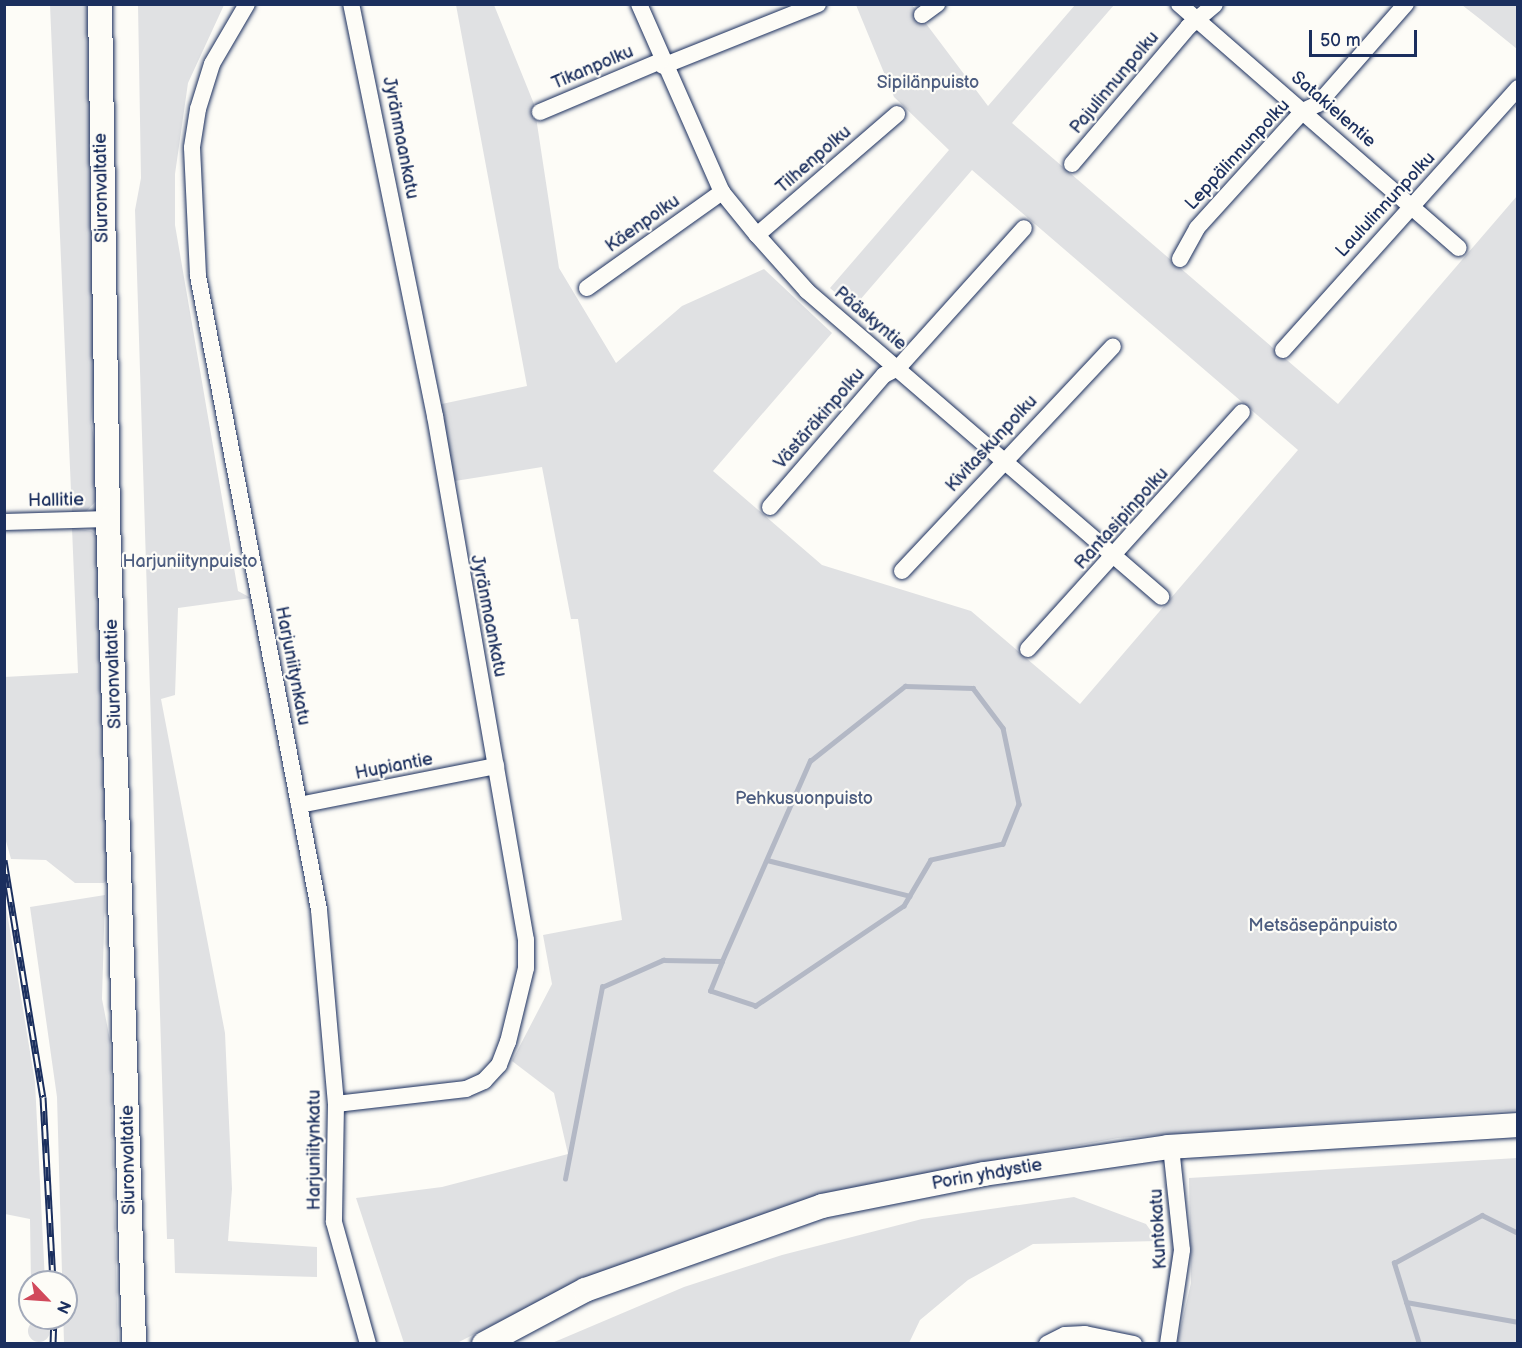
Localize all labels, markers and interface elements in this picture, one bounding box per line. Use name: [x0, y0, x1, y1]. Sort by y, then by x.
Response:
scale bar: [1312, 18, 1420, 56]
street label: Pajulinnunpolku: [1066, 27, 1164, 139]
text: 50 m: [1320, 30, 1361, 51]
street label: Tikanpolku: [549, 41, 637, 95]
street label: Satakielentie: [1286, 67, 1380, 153]
park label: Sipilänpuisto: [877, 72, 979, 94]
street label: Jyränmaankatu: [378, 75, 422, 201]
street label: Leppälinnunpolku: [1181, 95, 1295, 215]
street label: Tilhenpolku: [772, 121, 856, 199]
street label: Siuronvaltatie: [90, 133, 114, 243]
street label: Laululinnunpolku: [1332, 148, 1440, 262]
street label: Käenpolku: [602, 191, 684, 257]
street label: Pääskyntie: [829, 283, 911, 355]
street label: Västäräkinpolku: [770, 364, 870, 474]
street label: Kivitaskunpolku: [942, 391, 1042, 497]
street label: Rantasipinpolku: [1071, 464, 1173, 574]
street label: Hallitie: [28, 490, 84, 512]
park label: Harjuniitynpuisto: [122, 551, 258, 573]
street label: Jyränmaankatu: [466, 553, 510, 679]
street label: Harjuniitynkatu: [270, 605, 314, 727]
street label: Siuronvaltatie: [101, 619, 127, 729]
street label: Hupiantie: [353, 749, 435, 785]
park label: Pehkusuonpuisto: [735, 788, 873, 810]
park label: Metsäsepänpuisto: [1248, 915, 1398, 937]
street label: Harjuniitynkatu: [304, 1090, 326, 1210]
street label: Siuronvaltatie: [117, 1105, 141, 1215]
street label: Porin yhdystie: [930, 1155, 1044, 1195]
street label: Kuntokatu: [1146, 1188, 1172, 1270]
north arrow: [18, 1270, 78, 1330]
text: N: [52, 1298, 74, 1316]

